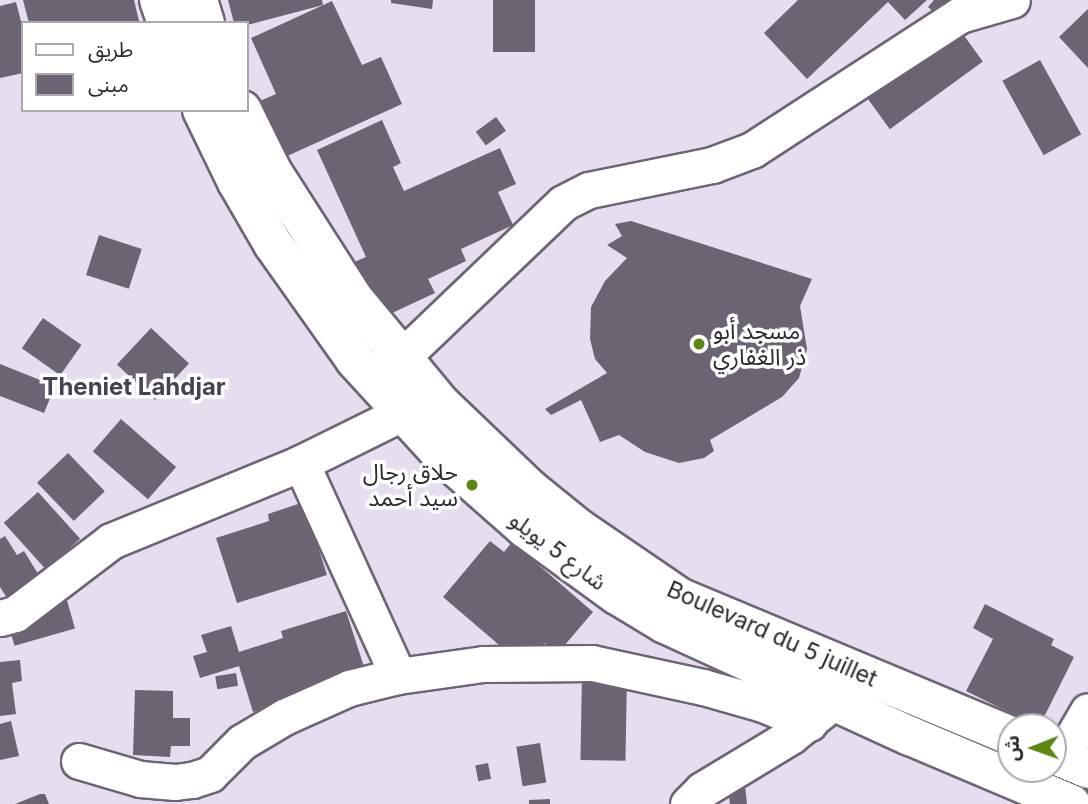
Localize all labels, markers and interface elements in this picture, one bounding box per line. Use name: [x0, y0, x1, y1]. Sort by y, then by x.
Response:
legend: [21, 21, 248, 112]
text: طريق: [88, 37, 133, 62]
text: مبنى: [88, 72, 129, 97]
place label: مسجد أبو ذر الغفاري: [713, 317, 806, 371]
marker: مسجد أبو ذر الغفاري: [691, 336, 707, 352]
district label: Theniet Lahdjar: [42, 373, 226, 401]
place label: حلاق رجال سيد أحمد: [363, 458, 458, 512]
marker: حلاق رجال سيد أحمد: [464, 477, 480, 493]
street label: شارع 5 يويلو: [504, 506, 612, 596]
street label: Boulevard du 5 juillet: [663, 575, 881, 693]
north arrow: [997, 713, 1067, 783]
text: ش: [1001, 735, 1024, 762]

